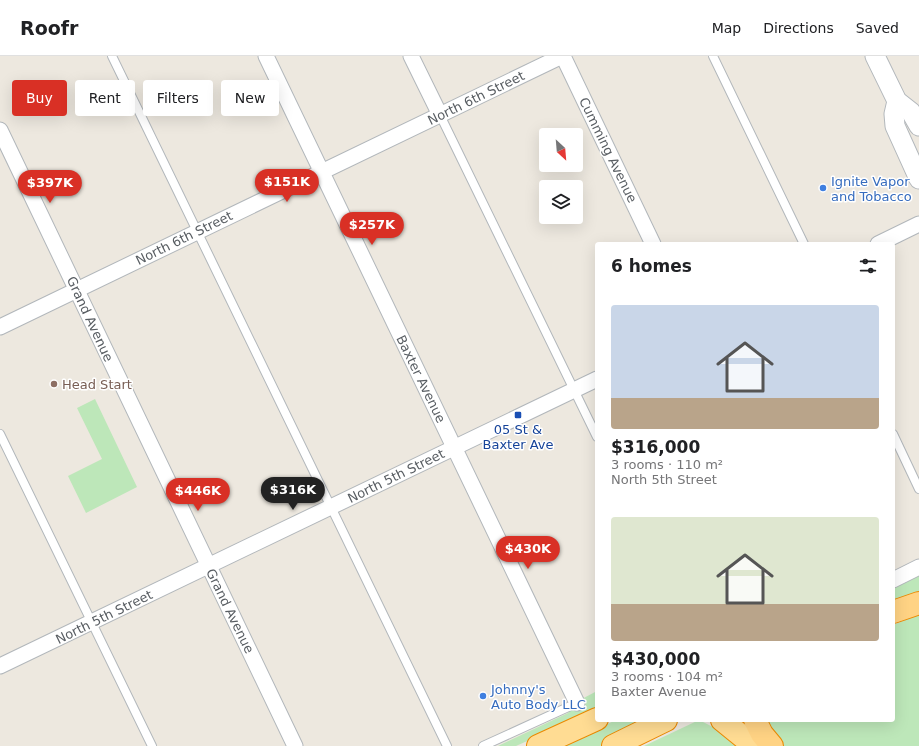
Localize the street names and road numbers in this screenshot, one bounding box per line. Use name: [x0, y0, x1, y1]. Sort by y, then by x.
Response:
street label: North 6th Street: [425, 68, 527, 128]
street label: Cumming Avenue: [576, 95, 640, 205]
street label: North 6th Street: [133, 208, 235, 268]
street label: Grand Avenue: [64, 274, 116, 364]
street label: Baxter Avenue: [393, 333, 449, 425]
street label: North 5th Street: [345, 446, 447, 506]
street label: Grand Avenue: [203, 566, 257, 656]
street label: North 5th Street: [53, 587, 155, 647]

